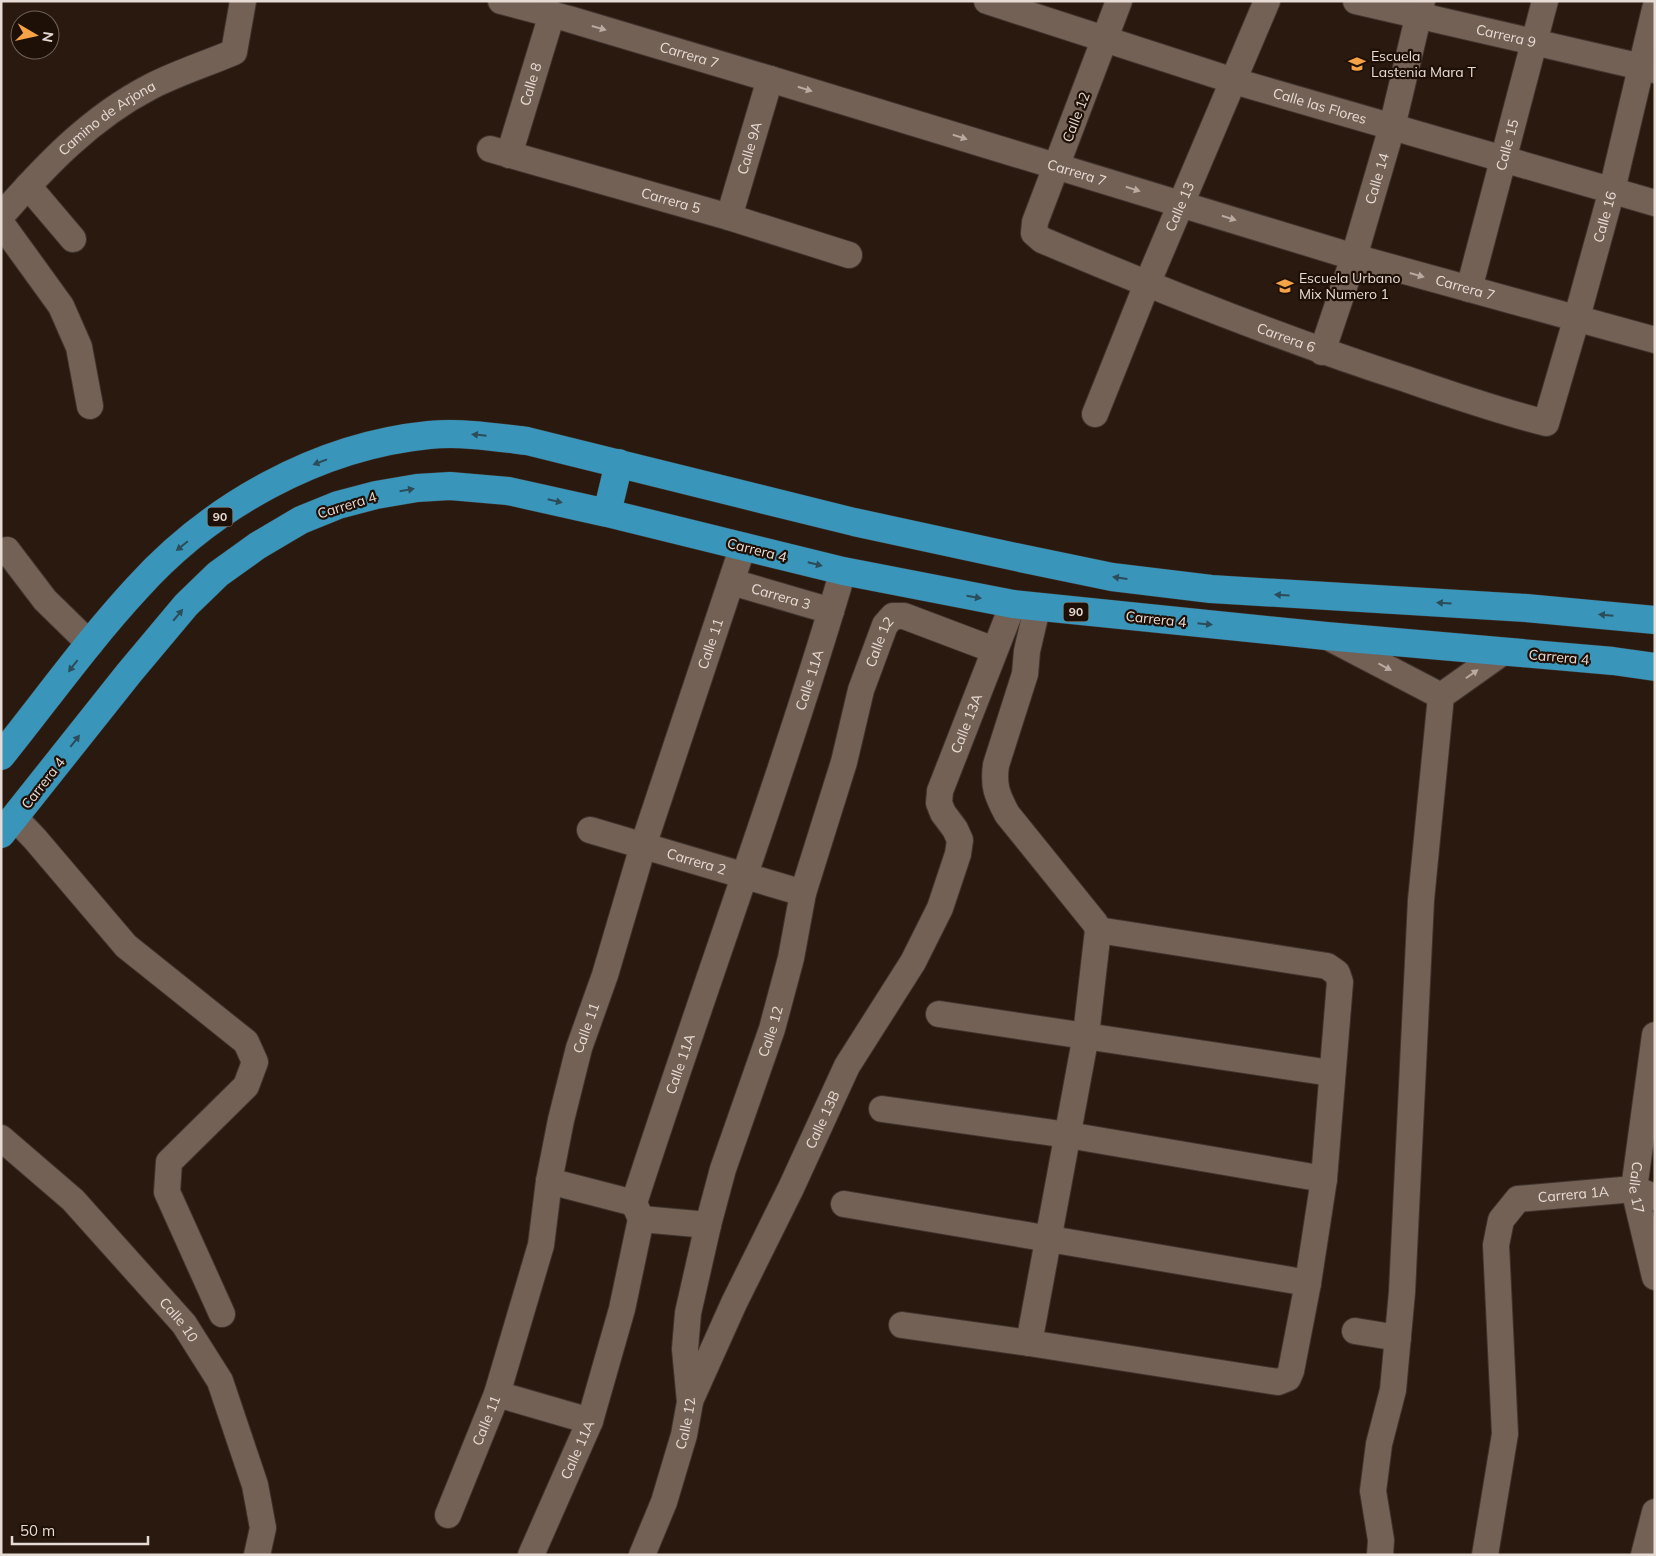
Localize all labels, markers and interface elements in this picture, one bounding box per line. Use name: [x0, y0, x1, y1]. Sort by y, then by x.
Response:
north arrow: [10, 10, 60, 60]
street label: Carrera 9: [1474, 20, 1538, 51]
one-way arrow: [591, 24, 607, 32]
text: N: [38, 30, 58, 44]
street label: Carrera 7: [658, 38, 721, 72]
place label: Escuela Lastenia Mara T: [1371, 47, 1476, 81]
school or university icon: Escuela Lastenia Mara T: [1347, 54, 1367, 74]
street label: Calle 8: [516, 60, 546, 108]
street label: Camino de Arjona: [54, 77, 158, 159]
street label: Calle las Flores: [1271, 84, 1369, 128]
one-way arrow: [798, 86, 813, 94]
street label: Calle 12: [1058, 89, 1094, 145]
street label: Calle 15: [1492, 117, 1522, 173]
street label: Calle 9A: [733, 119, 766, 177]
one-way arrow: [953, 133, 968, 141]
street label: Calle 14: [1361, 150, 1393, 206]
street label: Carrera 7: [1045, 155, 1109, 190]
street label: Calle 13: [1161, 179, 1198, 234]
street label: Carrera 5: [639, 183, 703, 217]
one-way arrow: [1125, 185, 1140, 193]
street label: Calle 16: [1589, 189, 1620, 245]
one-way arrow: [1221, 214, 1236, 222]
place label: Escuela Urbano Mix Numero 1: [1299, 269, 1400, 303]
one-way arrow: [1410, 271, 1425, 279]
street label: Carrera 7: [1433, 271, 1497, 304]
school or university icon: Escuela Urbano Mix Numero 1: [1275, 276, 1295, 296]
street label: Carrera 6: [1254, 319, 1318, 356]
one-way arrow: [470, 431, 486, 439]
one-way arrow: [312, 458, 327, 466]
one-way arrow: [399, 485, 415, 493]
street label: Carrera 4: [315, 487, 379, 523]
one-way arrow: [548, 497, 563, 505]
road number: 90: [208, 508, 232, 526]
street label: Carrera 4: [725, 534, 789, 566]
one-way arrow: [175, 540, 188, 551]
one-way arrow: [808, 560, 823, 568]
one-way arrow: [1112, 574, 1128, 582]
street label: Carrera 3: [749, 579, 813, 614]
one-way arrow: [1274, 590, 1290, 598]
one-way arrow: [967, 594, 983, 602]
one-way arrow: [1436, 599, 1452, 607]
road number: 90: [1064, 602, 1088, 622]
street label: Carrera 4: [1125, 607, 1188, 631]
one-way arrow: [172, 609, 183, 622]
one-way arrow: [1598, 611, 1614, 619]
street label: Calle 12: [861, 613, 897, 670]
street label: Calle 11: [694, 616, 727, 671]
one-way arrow: [1197, 620, 1213, 628]
street label: Carrera 4: [1528, 645, 1591, 669]
street label: Calle 11A: [791, 647, 828, 713]
one-way arrow: [67, 659, 78, 672]
one-way arrow: [1378, 662, 1392, 671]
one-way arrow: [1465, 669, 1479, 679]
street label: Calle 13A: [947, 690, 986, 756]
one-way arrow: [70, 735, 81, 748]
street label: Carrera 4: [17, 753, 69, 813]
street label: Carrera 2: [665, 844, 728, 879]
street label: Calle 11: [569, 1000, 603, 1055]
street label: Calle 12: [754, 1004, 787, 1059]
street label: Calle 11A: [662, 1030, 699, 1096]
street label: Calle 13B: [801, 1088, 844, 1152]
street label: Calle 17: [1624, 1160, 1649, 1215]
street label: Carrera 1A: [1537, 1182, 1610, 1206]
street label: Calle 10: [155, 1294, 202, 1346]
street label: Calle 11: [468, 1393, 504, 1448]
street label: Calle 12: [671, 1397, 699, 1452]
street label: Calle 11A: [556, 1417, 599, 1482]
scale bar: [12, 1514, 149, 1546]
text: 50 m: [20, 1521, 55, 1540]

